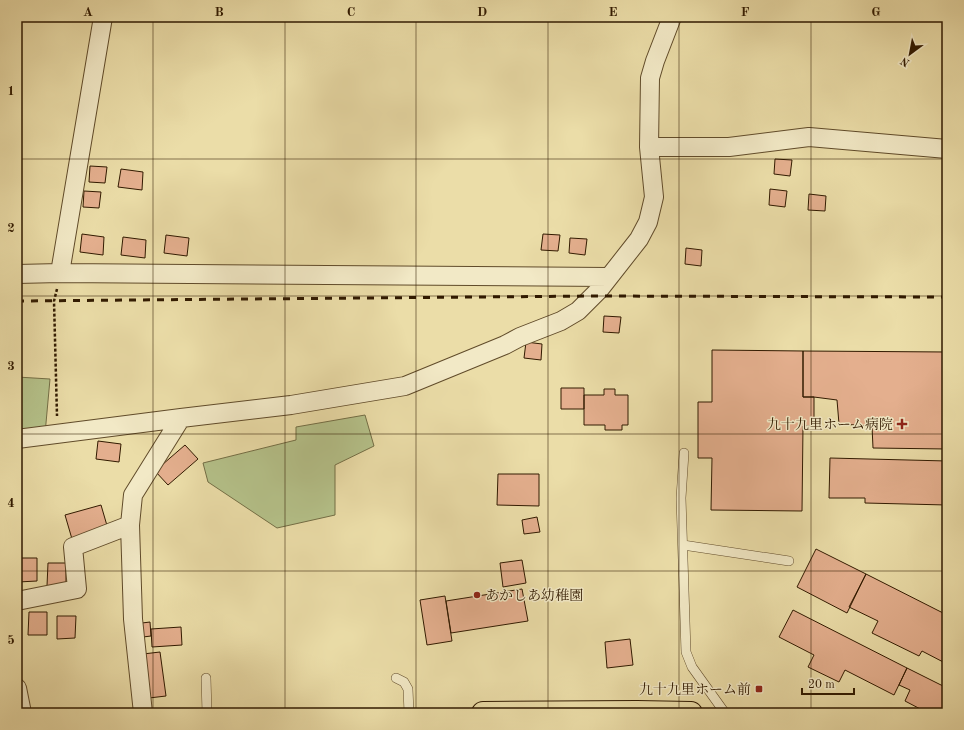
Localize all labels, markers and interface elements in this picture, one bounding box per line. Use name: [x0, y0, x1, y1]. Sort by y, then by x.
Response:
text: A: [83, 6, 93, 19]
text: B: [214, 6, 224, 19]
text: C: [347, 6, 355, 19]
text: D: [477, 6, 487, 19]
text: E: [609, 6, 618, 19]
text: F: [741, 6, 750, 19]
text: G: [871, 6, 881, 19]
north arrow: [890, 34, 930, 74]
text: N: [899, 54, 912, 68]
text: 1: [7, 85, 15, 98]
text: 2: [7, 222, 15, 235]
text: 3: [7, 360, 15, 373]
place label: 九十九里ホーム病院: [767, 417, 893, 432]
marker: 九十九里ホーム病院: [896, 418, 908, 430]
text: 4: [7, 497, 15, 510]
place label: あかしあ幼稚園: [485, 588, 583, 603]
marker: あかしあ幼稚園: [472, 590, 482, 600]
text: 5: [7, 634, 15, 647]
scale bar: [802, 670, 854, 696]
text: 20 m: [808, 679, 835, 691]
place label: 九十九里ホーム前: [639, 682, 751, 697]
marker: 九十九里ホーム前: [754, 684, 764, 694]

